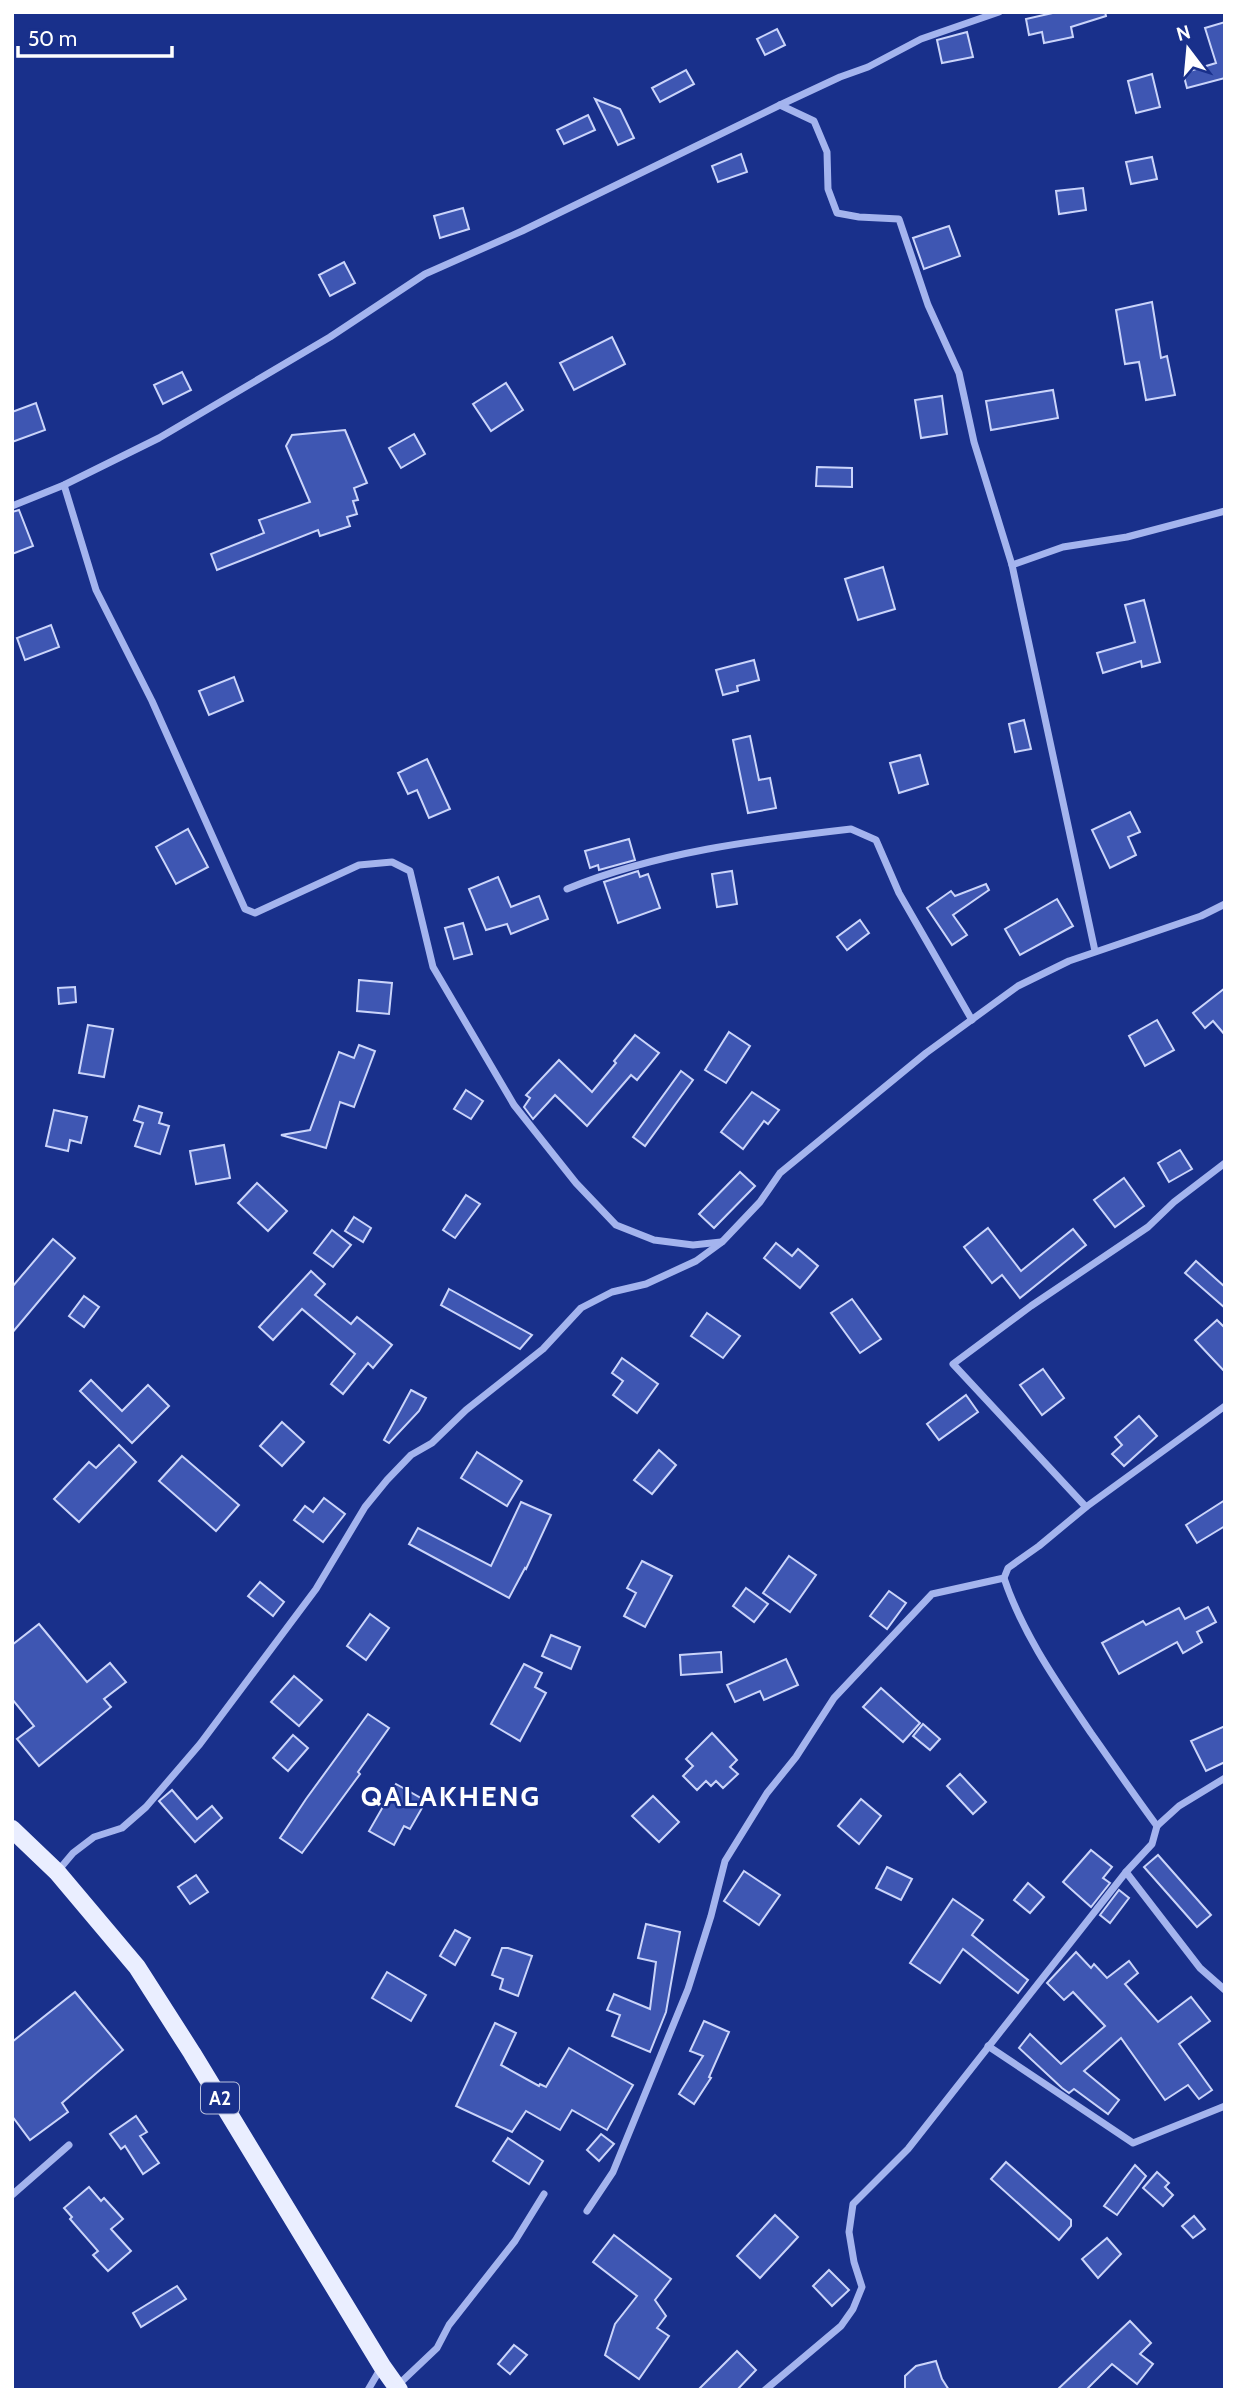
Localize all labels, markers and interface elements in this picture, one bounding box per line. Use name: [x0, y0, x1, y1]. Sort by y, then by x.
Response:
scale bar: [18, 14, 172, 58]
north arrow: [1153, 14, 1223, 84]
text: N: [1174, 20, 1193, 46]
text: 50 m: [28, 26, 77, 51]
district label: QALAKHENG: [361, 1779, 541, 1813]
road number: A2: [201, 2082, 239, 2114]

